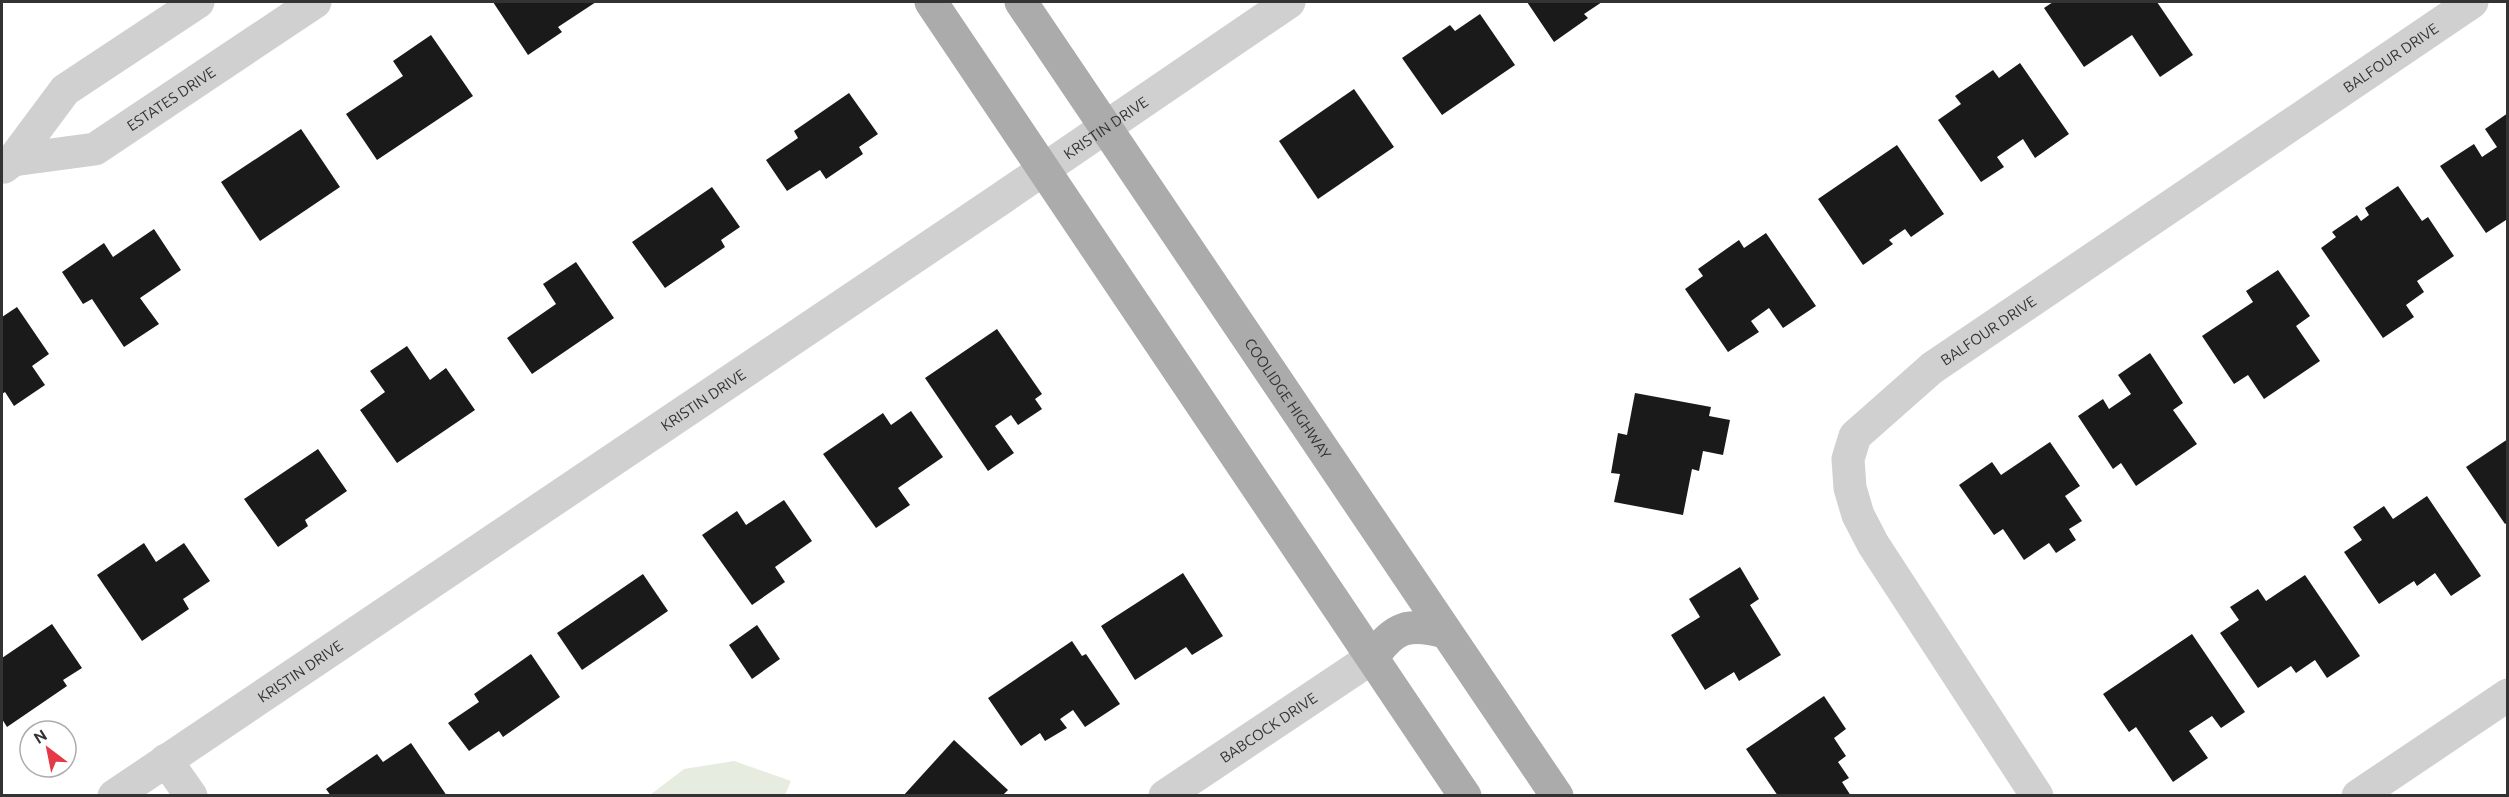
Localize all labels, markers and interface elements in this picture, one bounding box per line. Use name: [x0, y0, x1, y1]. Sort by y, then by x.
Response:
street label: BALFOUR DRIVE: [2340, 19, 2441, 96]
street label: ESTATES DRIVE: [124, 63, 218, 134]
street label: KRISTIN DRIVE: [1060, 93, 1151, 162]
street label: BALFOUR DRIVE: [1937, 292, 2039, 368]
street label: COOLIDGE HIGHWAY: [1242, 335, 1335, 462]
street label: KRISTIN DRIVE: [657, 365, 748, 434]
street label: KRISTIN DRIVE: [254, 636, 345, 705]
street label: BABCOCK DRIVE: [1216, 689, 1320, 766]
north arrow: [18, 719, 78, 779]
text: N: [30, 725, 50, 747]

